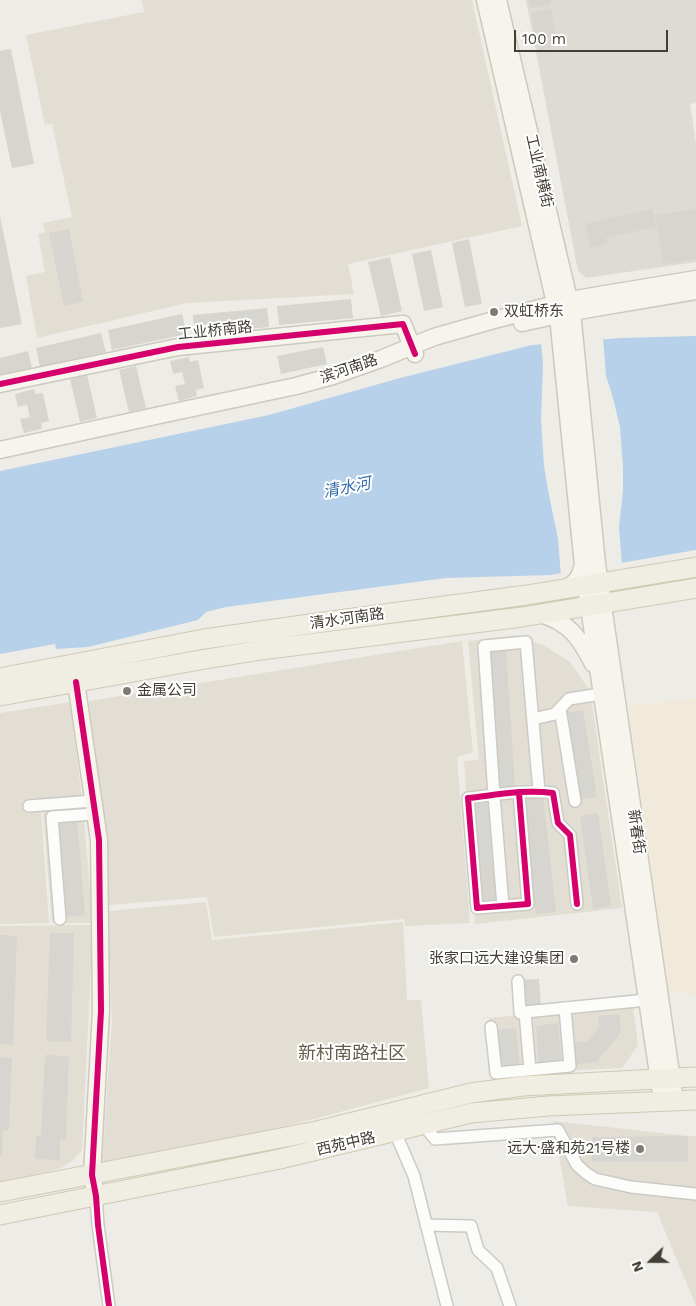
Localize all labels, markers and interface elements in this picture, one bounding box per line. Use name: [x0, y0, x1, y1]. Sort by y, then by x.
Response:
scale bar: [516, 20, 670, 52]
text: 100 m: [522, 30, 566, 48]
street label: 工业南横街: [522, 132, 556, 210]
place label: 双虹桥东: [504, 303, 564, 321]
marker: 双虹桥东: [488, 306, 500, 318]
street label: 工业桥南路: [177, 318, 253, 344]
street label: 滨河南路: [318, 351, 380, 387]
water label: 清水河: [322, 474, 372, 502]
street label: 清水河南路: [309, 605, 385, 633]
place label: 金属公司: [137, 682, 197, 700]
marker: 金属公司: [121, 685, 133, 697]
street label: 新春街: [624, 808, 648, 856]
place label: 张家口远大建设集团: [429, 950, 564, 968]
marker: 张家口远大建设集团: [568, 953, 580, 965]
district label: 新村南路社区: [298, 1043, 406, 1065]
street label: 西苑中路: [315, 1128, 377, 1160]
place label: 远大·盛和苑21号楼: [507, 1140, 630, 1158]
marker: 远大·盛和苑21号楼: [634, 1143, 646, 1155]
north arrow: [626, 1236, 676, 1286]
text: N: [628, 1259, 646, 1274]

